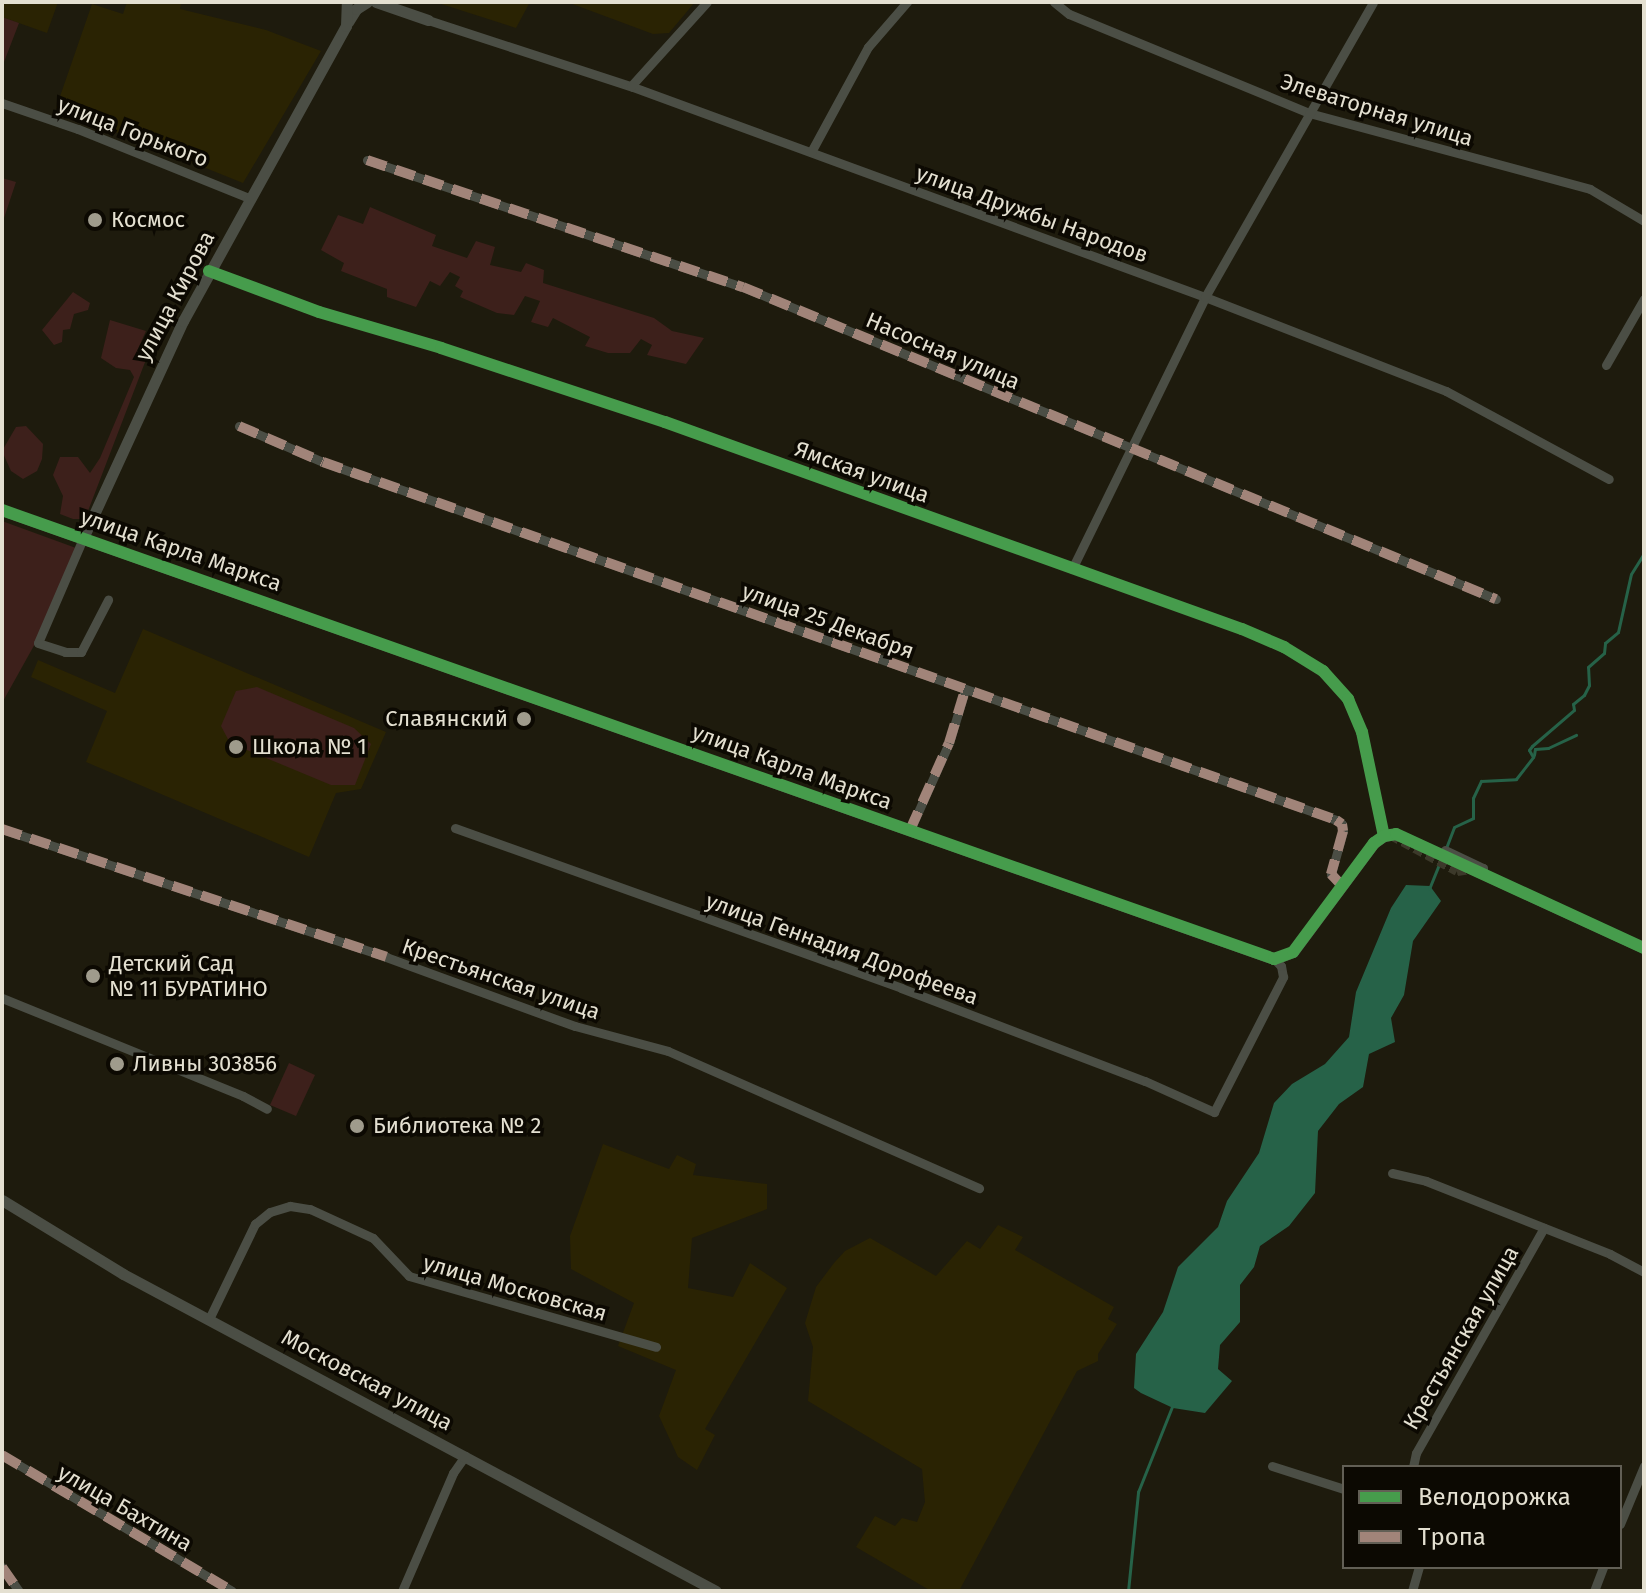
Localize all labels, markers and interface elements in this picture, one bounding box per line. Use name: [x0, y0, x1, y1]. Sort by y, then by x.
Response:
street label: Элеваторная улица: [1278, 68, 1476, 152]
street label: улица Горького: [54, 91, 212, 173]
street label: улица Дружбы Народов: [912, 160, 1152, 268]
place label: Космос: [111, 207, 185, 233]
marker: Космос: [86, 211, 104, 229]
street label: улица Кирова: [130, 227, 220, 365]
street label: Насосная улица: [862, 307, 1024, 395]
street label: Ямская улица: [791, 435, 933, 509]
street label: улица Карла Маркса: [77, 503, 285, 597]
street label: улица 25 Декабря: [738, 578, 918, 664]
place label: Славянский: [385, 706, 508, 732]
marker: Славянский: [515, 710, 533, 728]
street label: улица Карла Маркса: [688, 719, 896, 815]
place label: Школа № 1: [252, 734, 367, 760]
marker: Школа № 1: [227, 738, 245, 756]
street label: улица Геннадия Дорофеева: [702, 887, 982, 1011]
street label: Крестьянская улица: [399, 933, 603, 1025]
place label: Детский Сад № 11 БУРАТИНО: [109, 950, 268, 1002]
marker: Детский Сад № 11 БУРАТИНО: [84, 967, 102, 985]
place label: Ливны 303856: [133, 1051, 277, 1077]
marker: Ливны 303856: [108, 1055, 126, 1073]
place label: Библиотека № 2: [373, 1113, 541, 1139]
marker: Библиотека № 2: [348, 1117, 366, 1135]
street label: Крестьянская улица: [1398, 1241, 1524, 1435]
street label: улица Московская: [420, 1249, 610, 1327]
street label: Московская улица: [277, 1324, 457, 1436]
street label: улица Бахтина: [53, 1459, 197, 1557]
legend: [1342, 1465, 1622, 1569]
text: Велодорожка: [1418, 1483, 1571, 1511]
text: Тропа: [1418, 1523, 1486, 1551]

